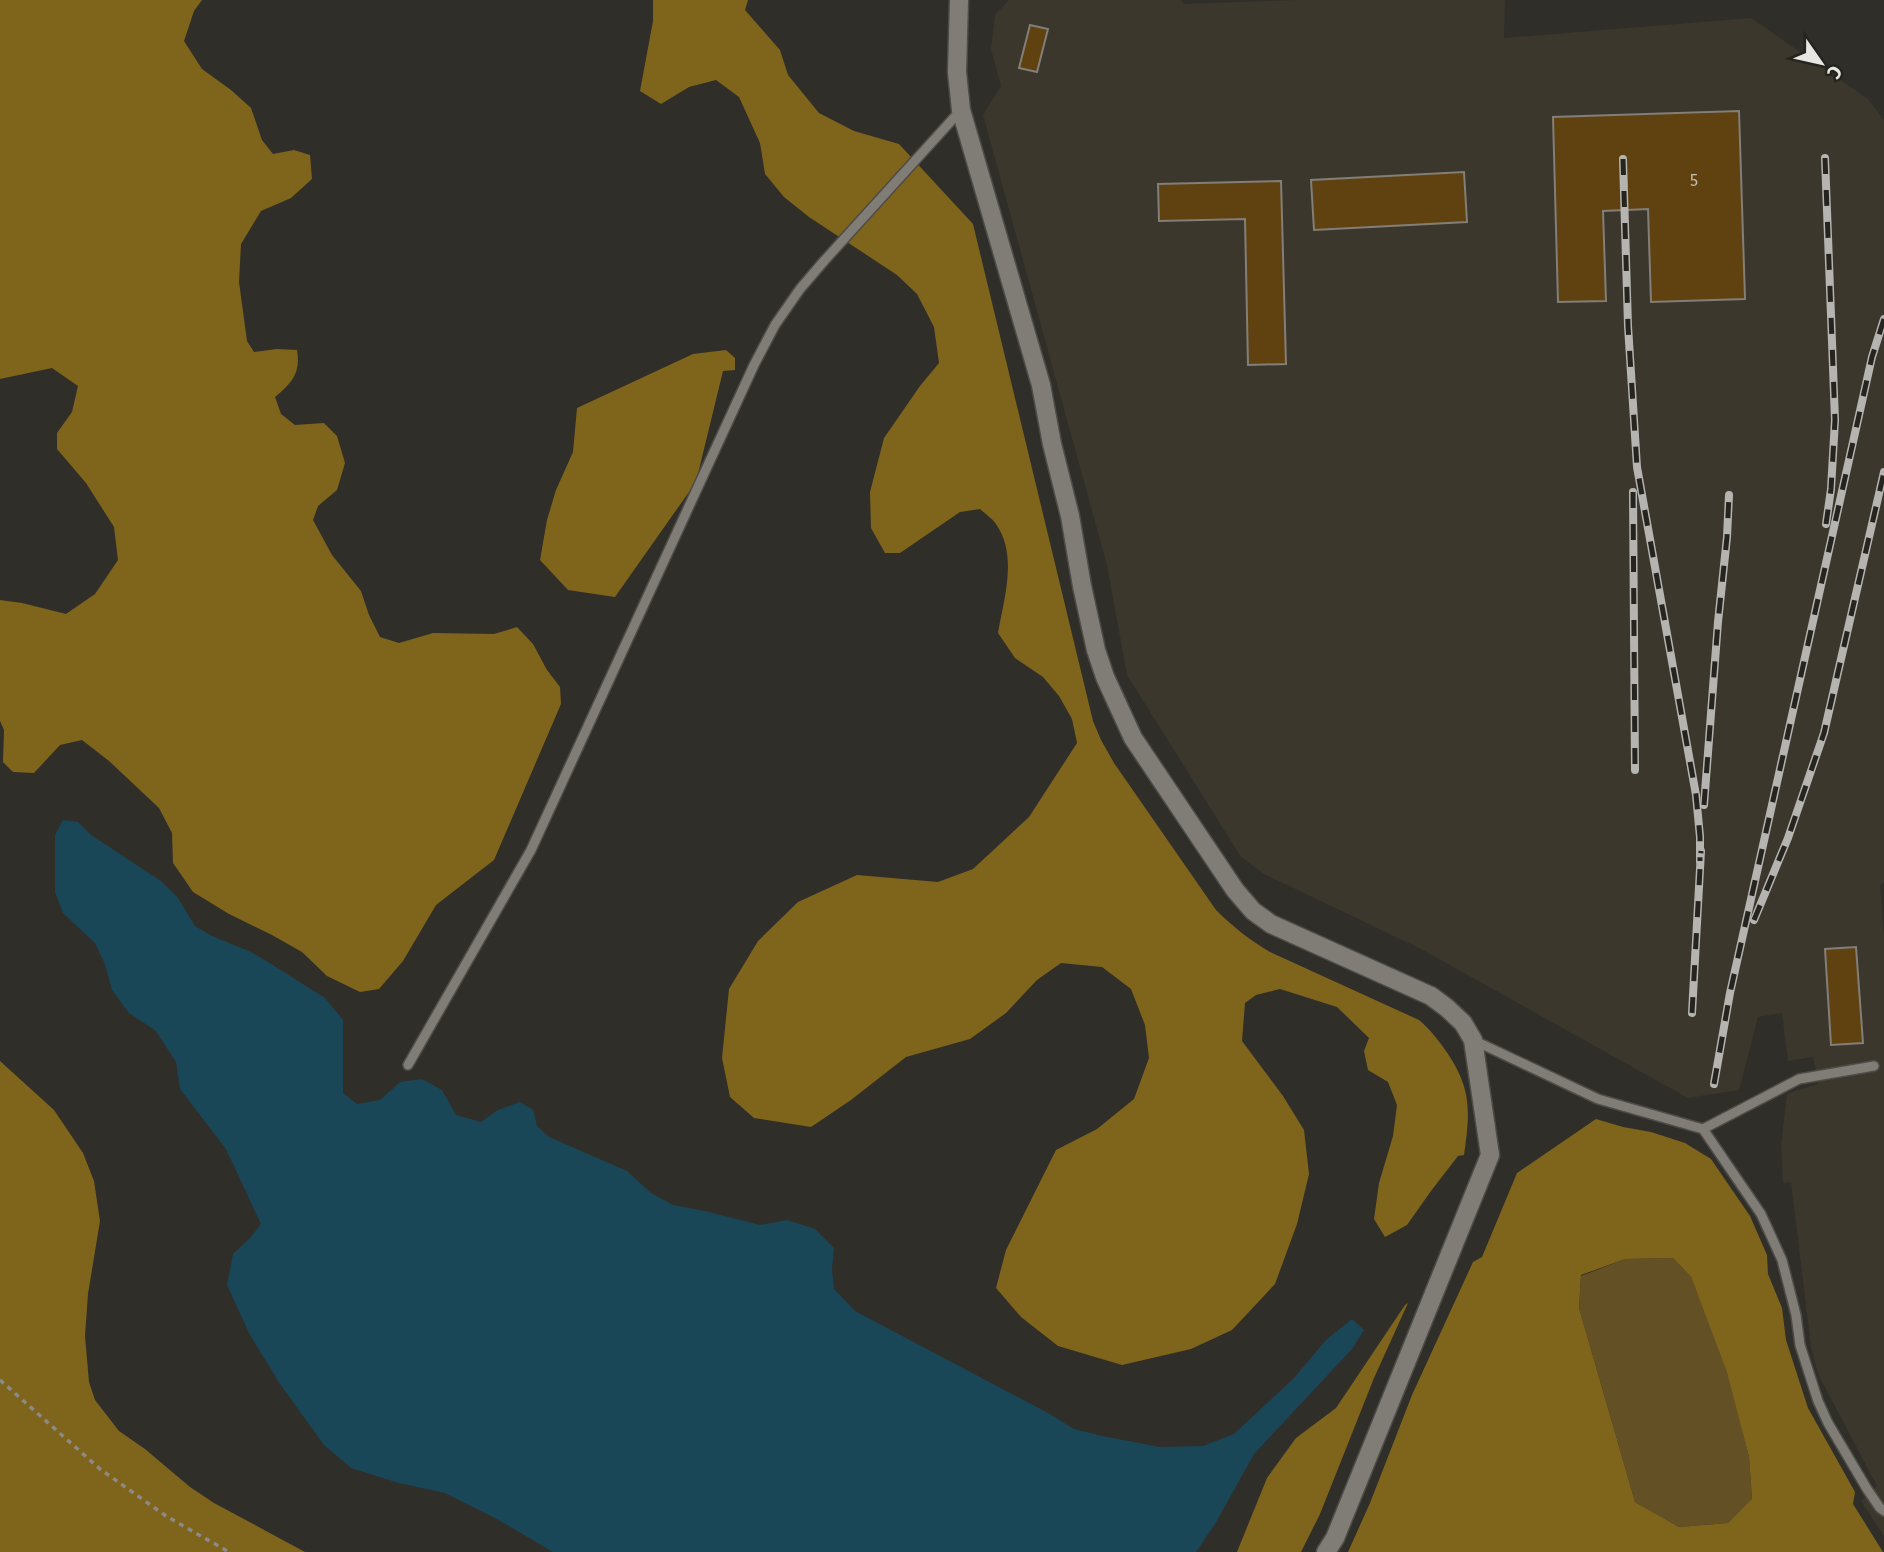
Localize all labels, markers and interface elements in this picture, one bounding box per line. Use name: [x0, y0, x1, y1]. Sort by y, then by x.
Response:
north arrow: [1786, 28, 1856, 98]
text: С: [1822, 61, 1847, 83]
house number: 5: [1690, 171, 1698, 190]

